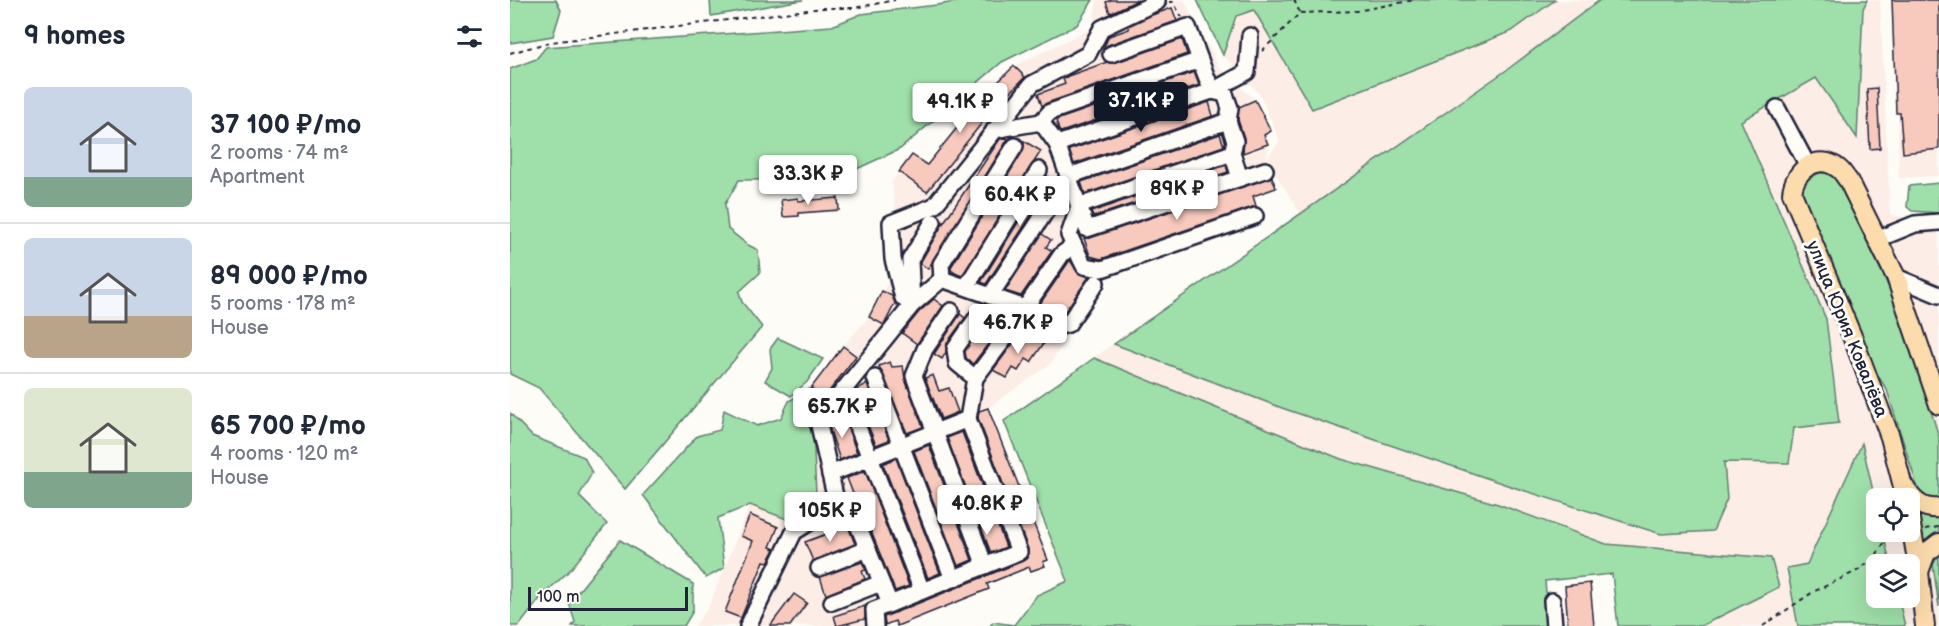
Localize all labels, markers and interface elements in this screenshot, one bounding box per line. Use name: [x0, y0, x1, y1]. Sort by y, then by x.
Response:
icon: filters: [453, 20, 486, 53]
text: 9 homes: [24, 21, 125, 52]
pin: 37.1K ₽: [1086, 82, 1196, 133]
pin: 49.1K ₽: [905, 83, 1015, 134]
text: 37.1K ₽: [1108, 89, 1174, 113]
text: 49.1K ₽: [927, 90, 993, 114]
text: 37 100 ₽/mo: [210, 110, 361, 141]
icon: home: [72, 111, 144, 183]
text: 2 rooms · 74 m²: [210, 141, 348, 165]
pin: 33.3K ₽: [753, 155, 863, 206]
text: 33.3K ₽: [773, 162, 843, 186]
text: Apartment: [210, 165, 305, 189]
pin: 89K ₽: [1135, 170, 1219, 221]
pin: 60.4K ₽: [965, 176, 1075, 227]
text: 89K ₽: [1150, 177, 1204, 201]
text: 60.4K ₽: [984, 183, 1056, 207]
street label: улица Юрия Ковалёва: [1802, 238, 1892, 421]
text: 89 000 ₽/mo: [210, 261, 368, 292]
icon: home: [72, 262, 144, 334]
text: 5 rooms · 178 m²: [210, 292, 356, 316]
pin: 46.7K ₽: [963, 304, 1073, 355]
text: 46.7K ₽: [983, 311, 1053, 335]
text: House: [210, 316, 269, 340]
pin: 65.7K ₽: [787, 388, 897, 439]
text: 65.7K ₽: [807, 395, 877, 419]
text: 65 700 ₽/mo: [210, 411, 366, 442]
icon: home: [72, 412, 144, 484]
text: 4 rooms · 120 m²: [210, 442, 359, 466]
text: House: [210, 466, 269, 490]
pin: 40.8K ₽: [932, 485, 1042, 536]
map controls: [1866, 488, 1920, 608]
button: locate: [1866, 488, 1920, 542]
pin: 105K ₽: [781, 492, 879, 543]
text: 40.8K ₽: [951, 492, 1023, 516]
text: 105K ₽: [798, 499, 862, 523]
button: layers: [1866, 554, 1920, 608]
scale bar: [528, 584, 688, 612]
text: 100 m: [537, 588, 580, 607]

